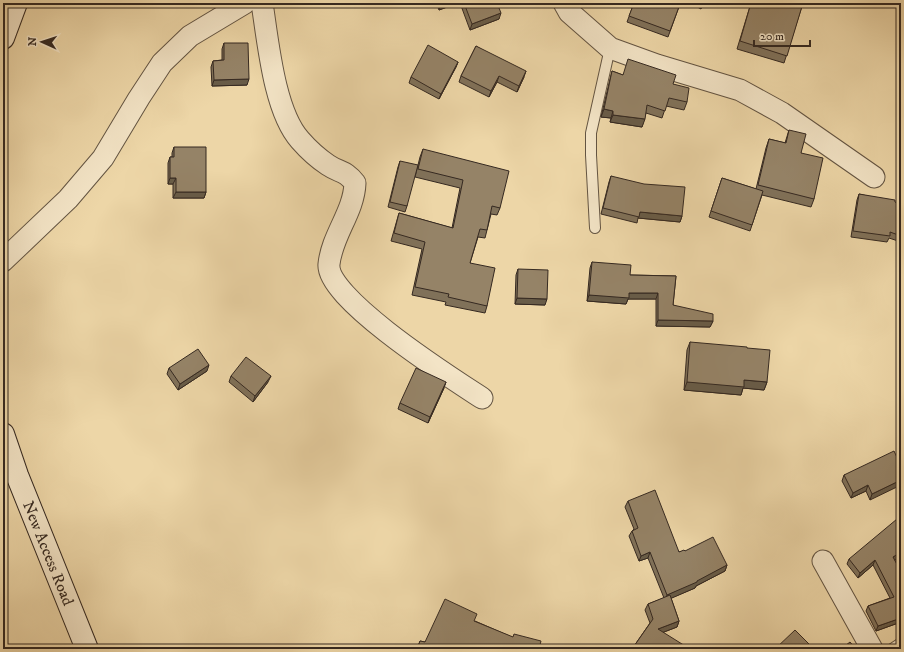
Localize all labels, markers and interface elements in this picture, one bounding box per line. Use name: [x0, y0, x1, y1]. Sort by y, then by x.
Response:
north arrow: [22, 22, 62, 62]
scale bar: [754, 22, 810, 48]
text: 20 m: [760, 29, 784, 44]
text: N: [26, 37, 40, 46]
street label: New Access Road: [18, 498, 78, 609]

